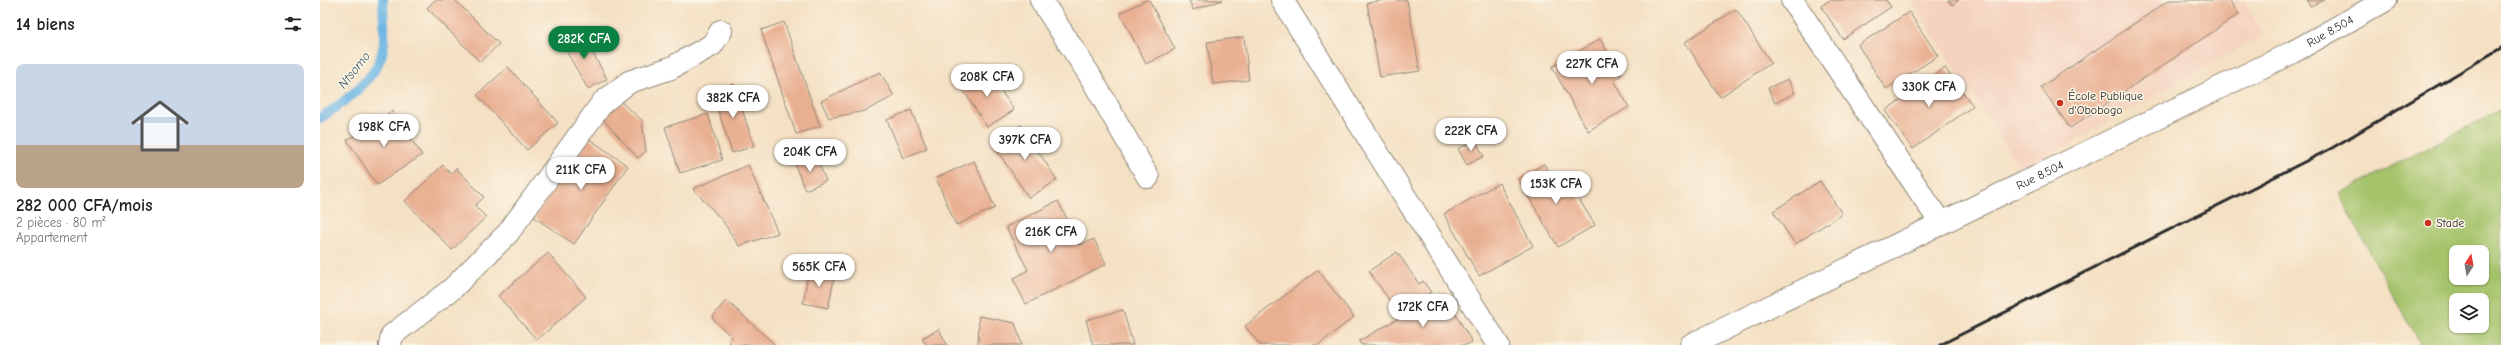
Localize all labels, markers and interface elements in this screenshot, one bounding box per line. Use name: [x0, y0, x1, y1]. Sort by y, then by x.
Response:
icon: filters: [282, 13, 304, 35]
street label: Rue 8.504: [2304, 13, 2356, 50]
text: 14 biens: [16, 15, 74, 34]
pin: 282K CFA: [543, 26, 625, 60]
text: 282K CFA: [557, 31, 611, 46]
water label: Ntsomo: [335, 49, 373, 91]
pin: 227K CFA: [1551, 51, 1633, 85]
text: 227K CFA: [1566, 56, 1618, 71]
pin: 208K CFA: [946, 64, 1028, 98]
text: 208K CFA: [960, 69, 1014, 84]
pin: 330K CFA: [1888, 74, 1970, 108]
text: 330K CFA: [1902, 79, 1956, 94]
pin: 382K CFA: [692, 85, 774, 119]
place label: École Publique d'Obobogo: [2068, 89, 2143, 117]
icon: home: [124, 90, 196, 162]
text: 382K CFA: [706, 90, 760, 105]
marker: École Publique d'Obobogo: [2055, 98, 2065, 108]
pin: 198K CFA: [343, 114, 425, 148]
pin: 222K CFA: [1430, 118, 1512, 152]
text: 198K CFA: [358, 119, 410, 134]
text: 222K CFA: [1444, 123, 1498, 138]
pin: 397K CFA: [984, 127, 1066, 161]
text: 397K CFA: [999, 132, 1051, 147]
pin: 204K CFA: [769, 139, 851, 173]
text: 204K CFA: [783, 144, 837, 159]
pin: 211K CFA: [540, 157, 622, 191]
street label: Rue 8.504: [2014, 158, 2066, 193]
text: 211K CFA: [556, 162, 606, 177]
pin: 153K CFA: [1515, 171, 1597, 205]
text: 153K CFA: [1530, 176, 1582, 191]
text: 282 000 CFA/mois: [16, 196, 152, 215]
text: 2 pièces · 80 m²: [16, 215, 106, 230]
place label: Stade: [2436, 216, 2464, 230]
marker: Stade: [2423, 218, 2433, 228]
pin: 216K CFA: [1010, 219, 1092, 253]
text: 216K CFA: [1025, 224, 1077, 239]
text: Appartement: [16, 230, 87, 245]
north arrow: [2449, 245, 2489, 285]
map controls: [2449, 245, 2489, 333]
pin: 565K CFA: [778, 254, 860, 288]
text: 565K CFA: [792, 259, 846, 274]
button: layers: [2449, 293, 2489, 333]
pin: 172K CFA: [1382, 294, 1464, 328]
text: 172K CFA: [1397, 299, 1449, 314]

